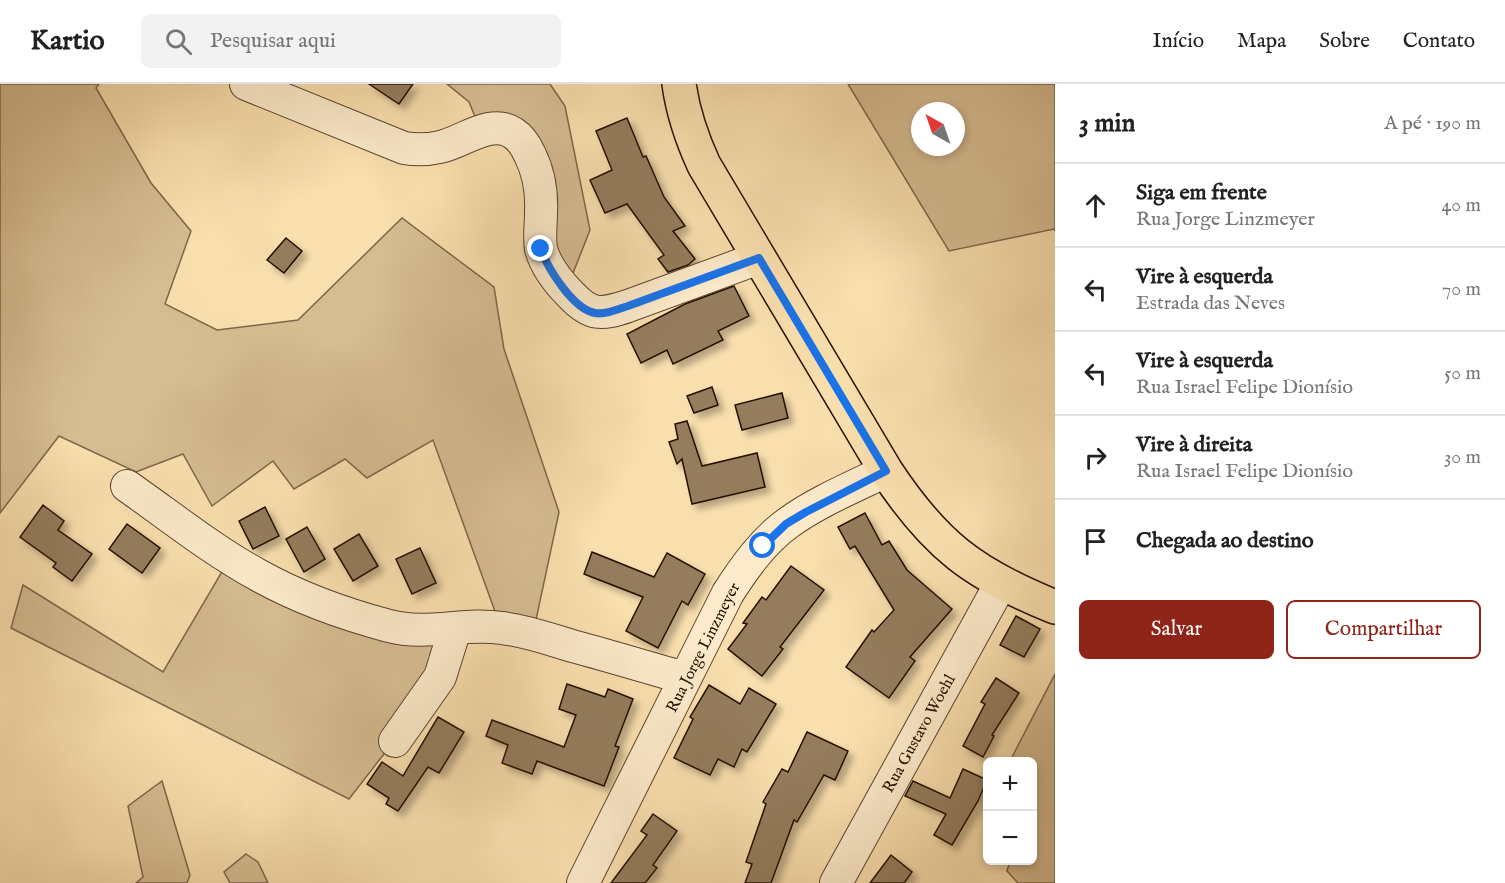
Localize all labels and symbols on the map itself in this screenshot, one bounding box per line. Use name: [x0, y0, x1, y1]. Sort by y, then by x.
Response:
north arrow: [911, 102, 965, 156]
route end: [527, 235, 553, 261]
route start: [749, 532, 775, 558]
street label: Rua Jorge Linzmeyer: [662, 580, 745, 716]
street label: Rua Gustavo Woehl: [879, 671, 961, 797]

